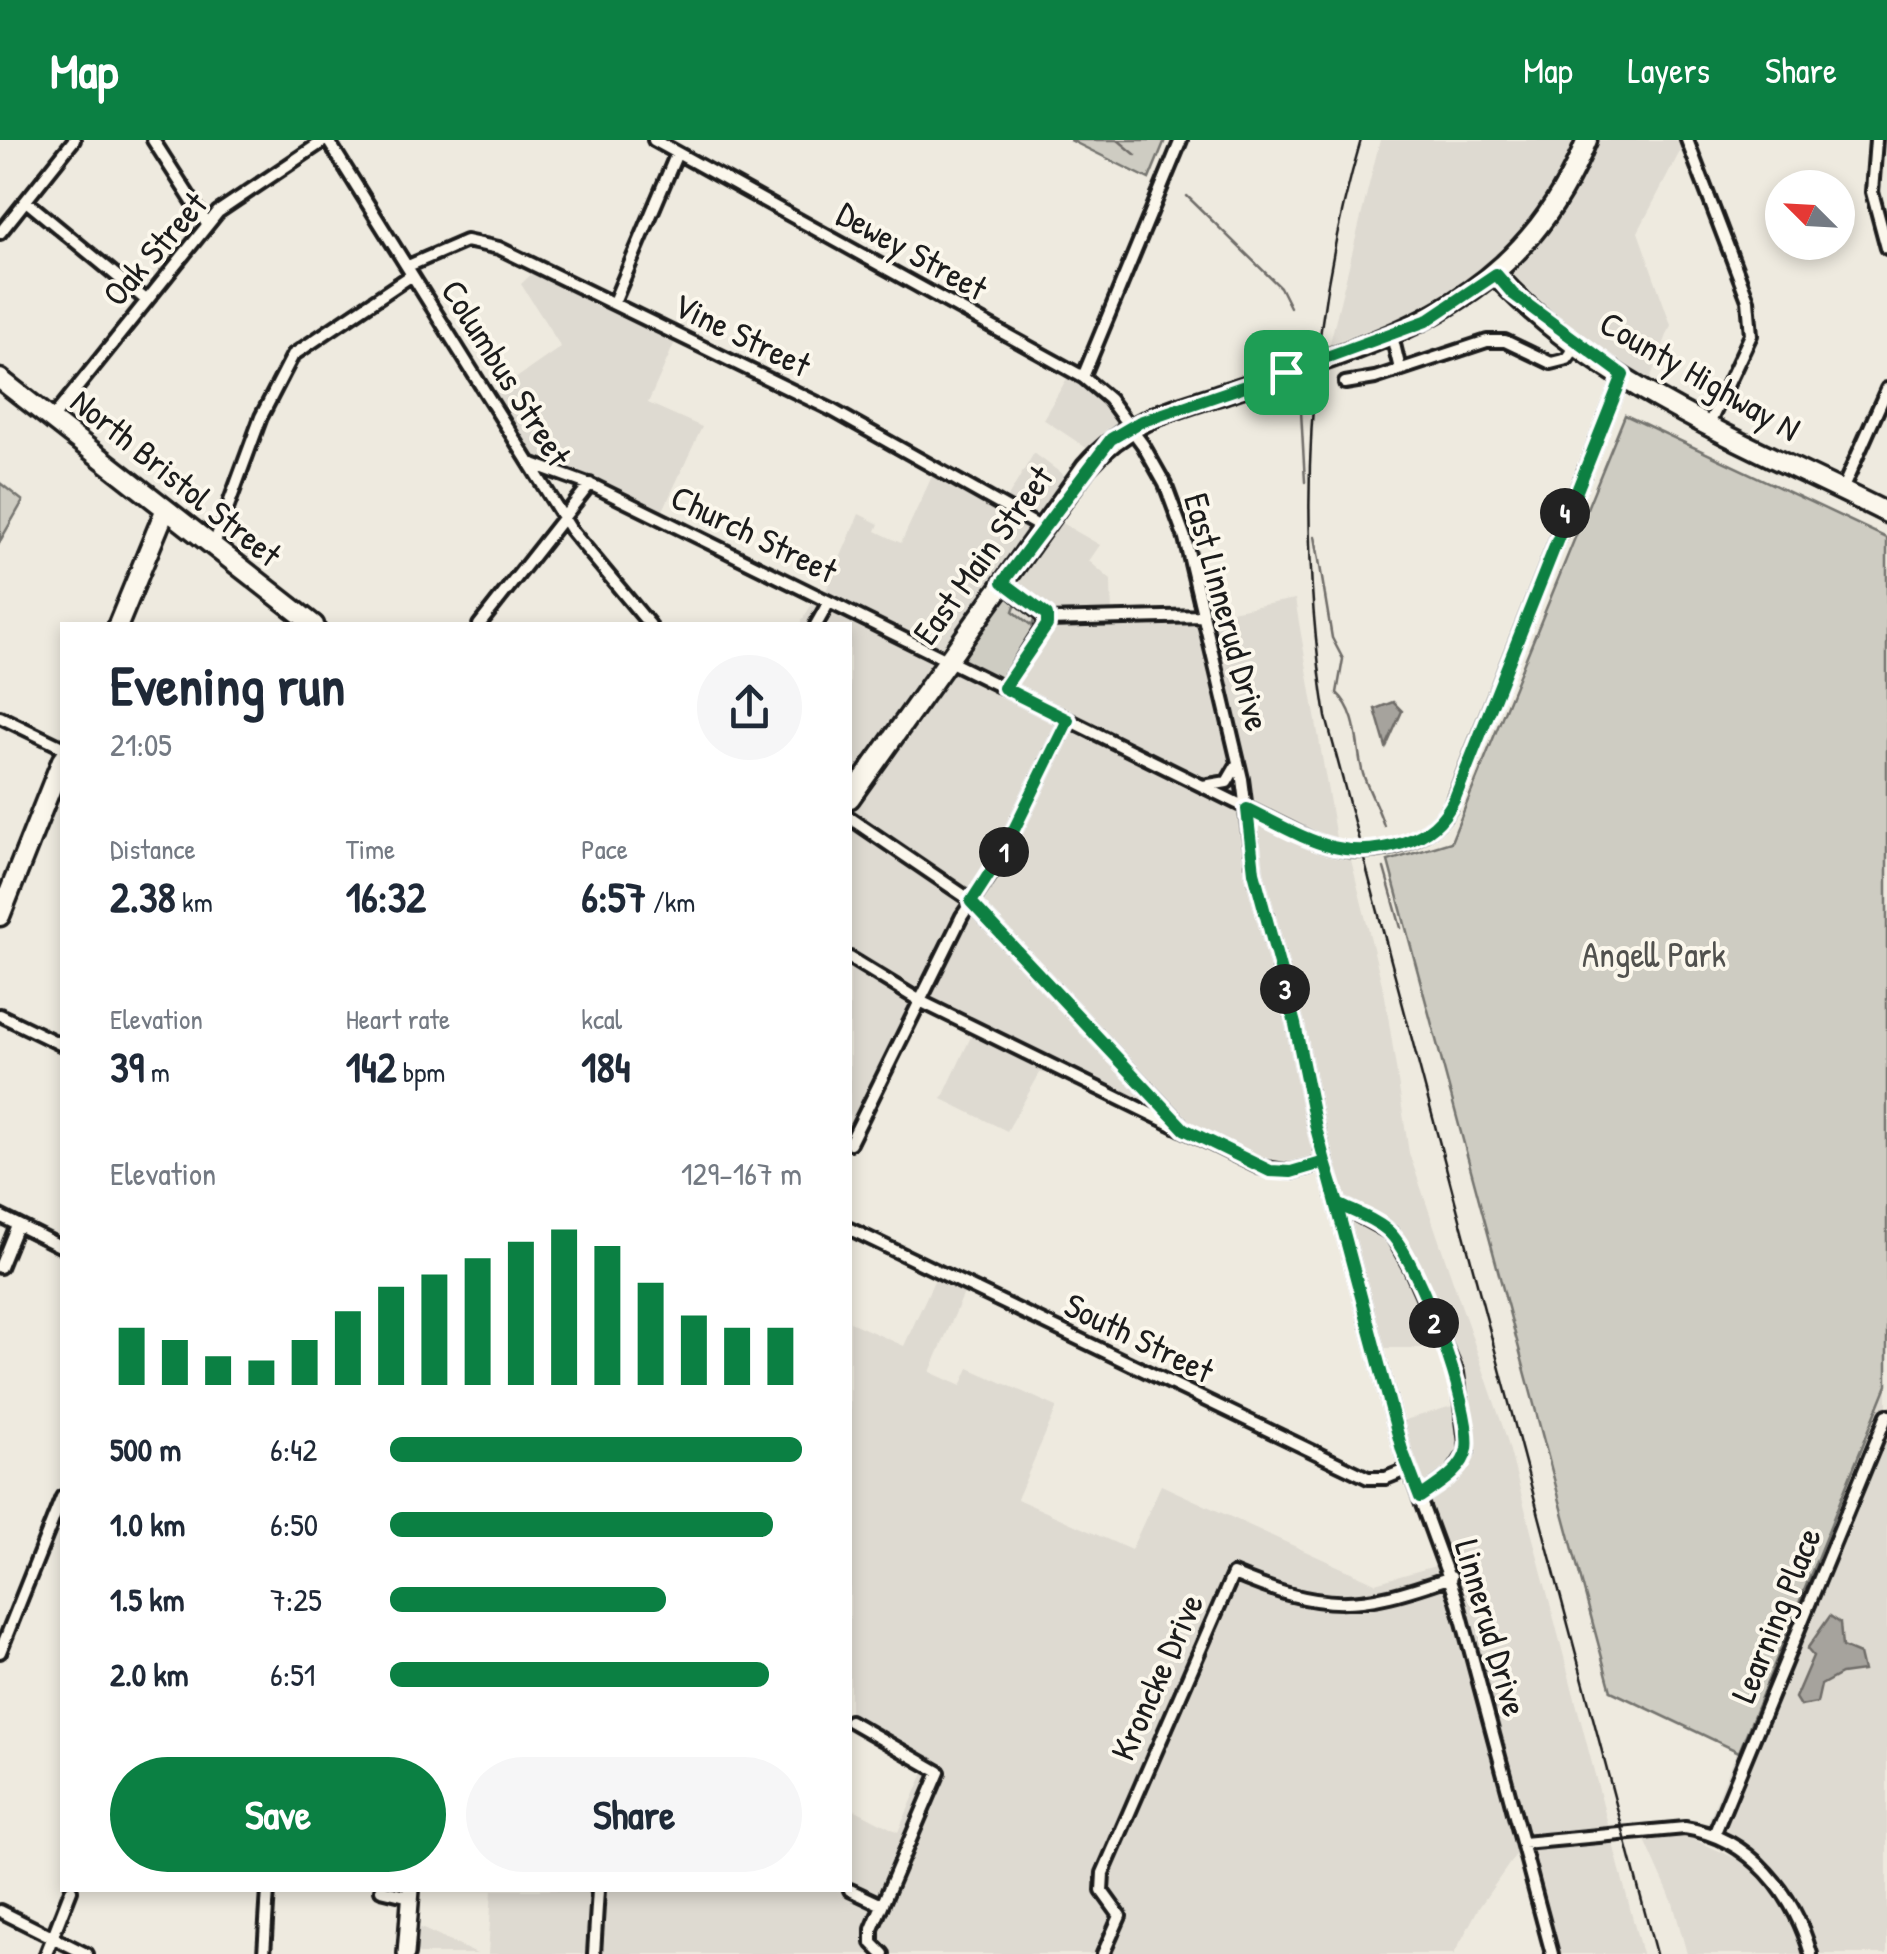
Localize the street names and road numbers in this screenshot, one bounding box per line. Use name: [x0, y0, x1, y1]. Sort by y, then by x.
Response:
street label: Oak Street: [92, 181, 218, 316]
street label: Dewey Street: [829, 190, 997, 312]
street label: Columbus Street: [430, 270, 583, 476]
street label: Vine Street: [666, 281, 819, 388]
street label: County Highway N: [1592, 299, 1809, 452]
street label: North Bristol Street: [61, 378, 292, 578]
street label: East Main Street: [902, 455, 1064, 654]
street label: Church Street: [663, 473, 846, 594]
street label: East Linnerud Drive: [1173, 488, 1282, 736]
street label: South Street: [1057, 1281, 1222, 1394]
street label: Learning Place: [1719, 1520, 1832, 1709]
street label: Linnerud Drive: [1444, 1534, 1539, 1722]
street label: Kroncke Drive: [1099, 1586, 1214, 1768]

